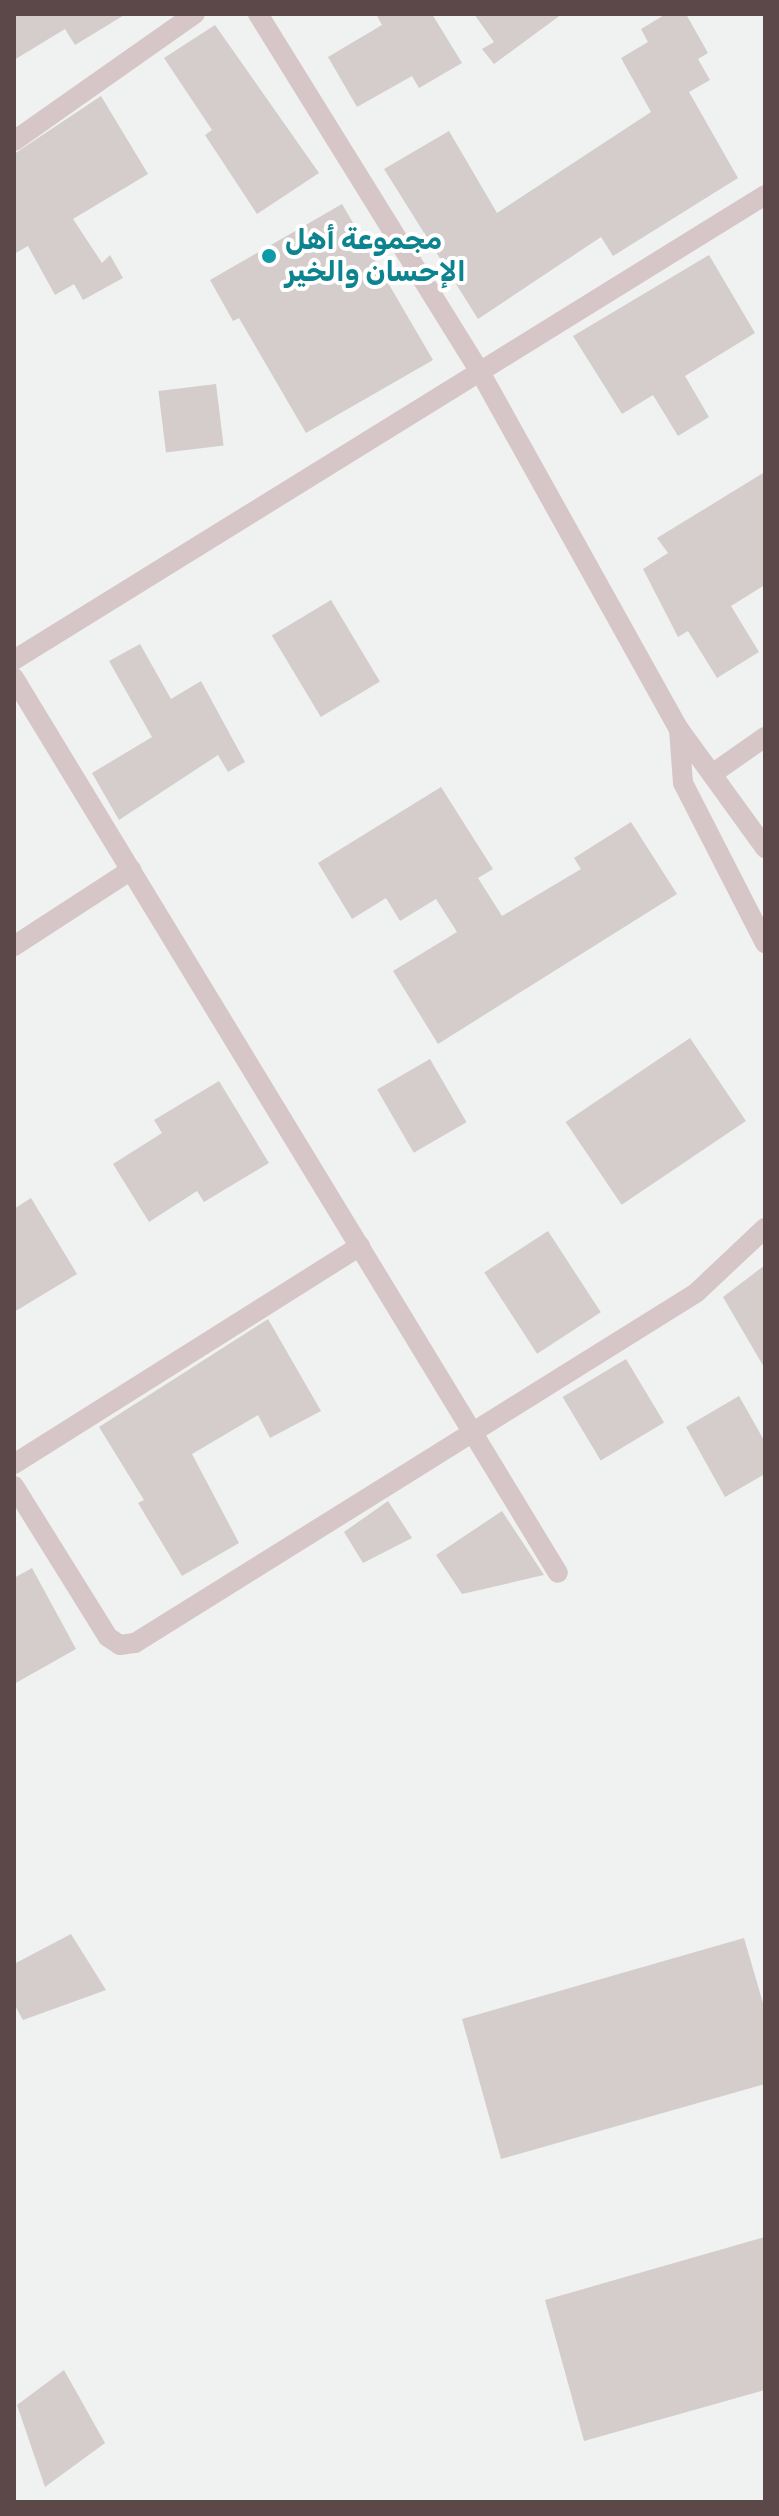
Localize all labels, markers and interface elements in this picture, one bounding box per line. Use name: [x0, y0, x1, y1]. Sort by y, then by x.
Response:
place label: مجموعة أهل الإحسان والخير: [285, 223, 466, 289]
marker: مجموعة أهل الإحسان والخير: [260, 247, 278, 265]

